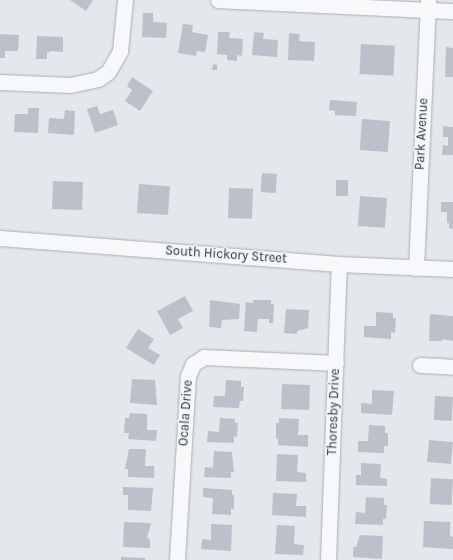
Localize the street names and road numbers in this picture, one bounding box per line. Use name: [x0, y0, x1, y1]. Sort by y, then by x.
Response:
street label: Park Avenue: [412, 98, 432, 170]
street label: South Hickory Street: [165, 243, 287, 267]
street label: Thoresby Drive: [325, 368, 343, 456]
street label: Ocala Drive: [176, 379, 196, 447]

